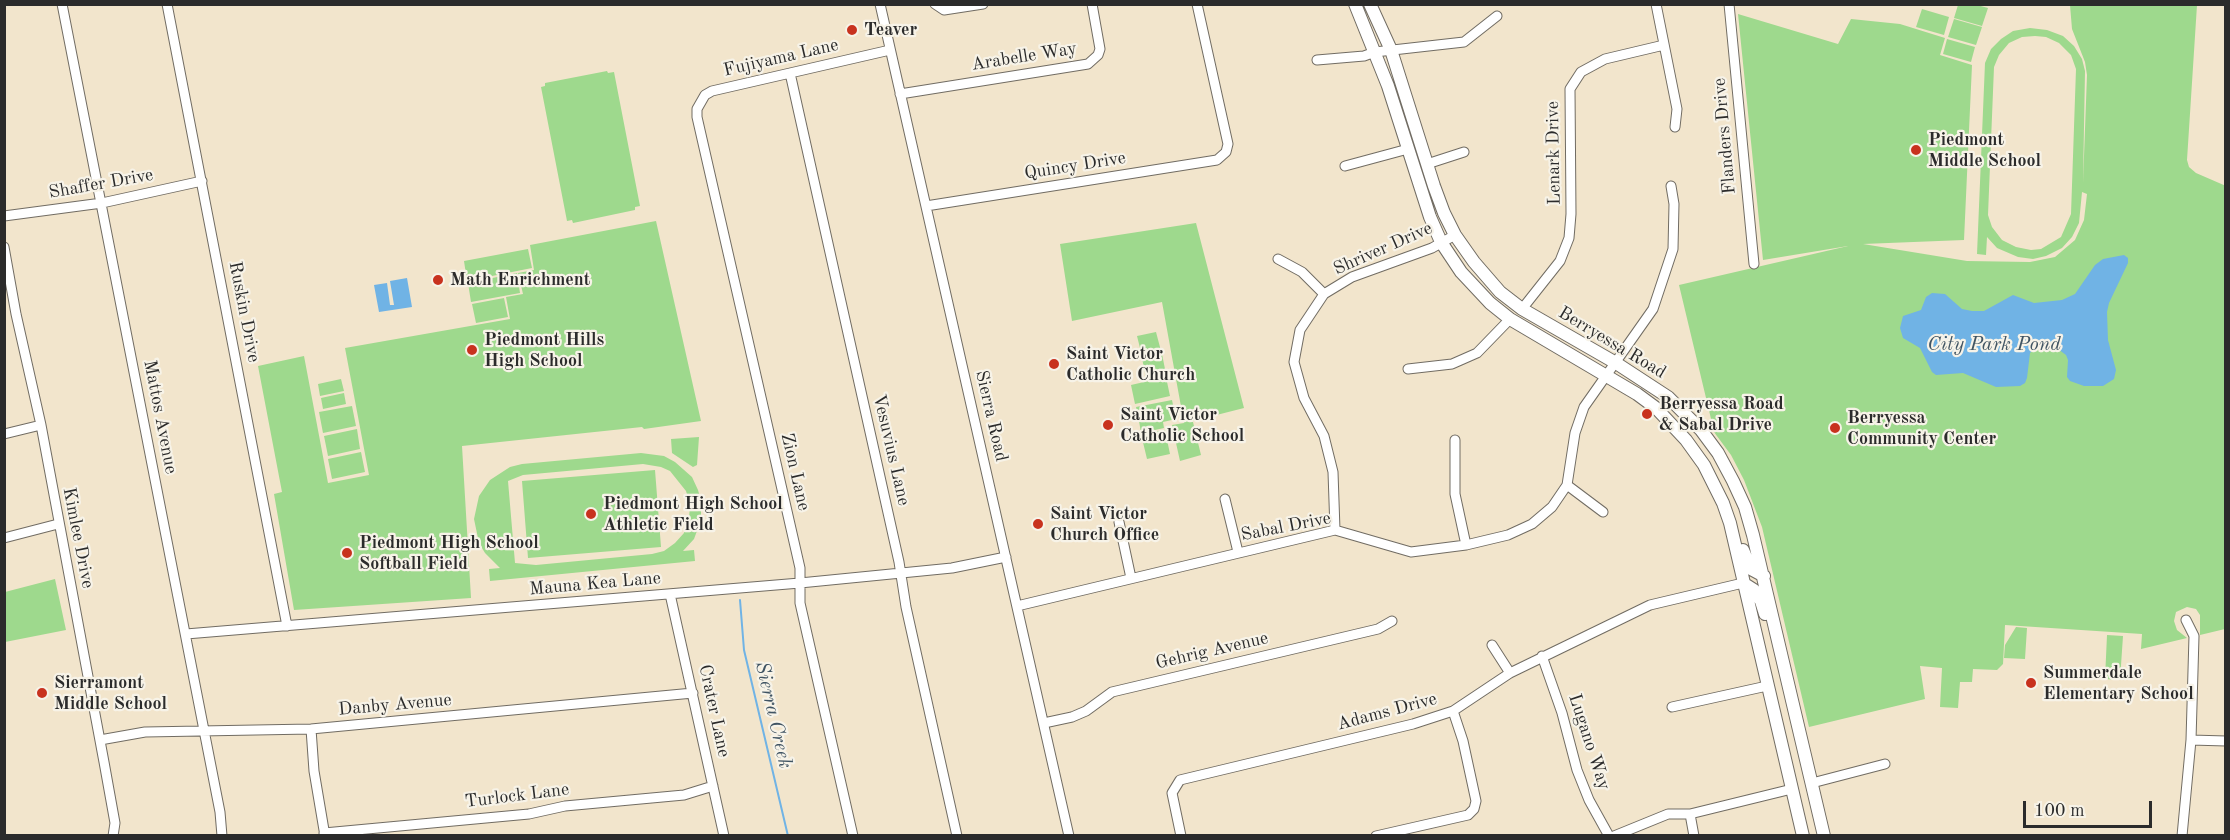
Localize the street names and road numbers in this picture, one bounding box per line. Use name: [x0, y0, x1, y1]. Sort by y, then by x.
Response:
street label: Fujiyama Lane: [721, 34, 841, 82]
street label: Arabelle Way: [970, 38, 1078, 76]
street label: Flanders Drive: [1709, 77, 1741, 195]
street label: Lenark Drive: [1542, 101, 1566, 205]
street label: Quincy Drive: [1023, 147, 1127, 185]
street label: Shaffer Drive: [47, 164, 155, 204]
street label: Shriver Drive: [1330, 218, 1436, 280]
street label: Ruskin Drive: [224, 260, 264, 364]
street label: Berryessa Road: [1554, 302, 1670, 384]
street label: Mattos Avenue: [138, 358, 182, 476]
street label: Sierra Road: [970, 368, 1012, 464]
street label: Vesuvius Lane: [868, 392, 914, 508]
street label: Zion Lane: [776, 431, 814, 513]
street label: Kimlee Drive: [58, 486, 98, 590]
street label: Sabal Drive: [1239, 508, 1333, 546]
street label: Mauna Kea Lane: [528, 567, 662, 601]
street label: Gehrig Avenue: [1153, 628, 1271, 674]
street label: Crater Lane: [694, 663, 734, 759]
street label: Adams Drive: [1335, 688, 1439, 736]
street label: Danby Avenue: [337, 689, 453, 721]
street label: Lugano Way: [1563, 691, 1615, 793]
street label: Turlock Lane: [464, 779, 570, 813]

